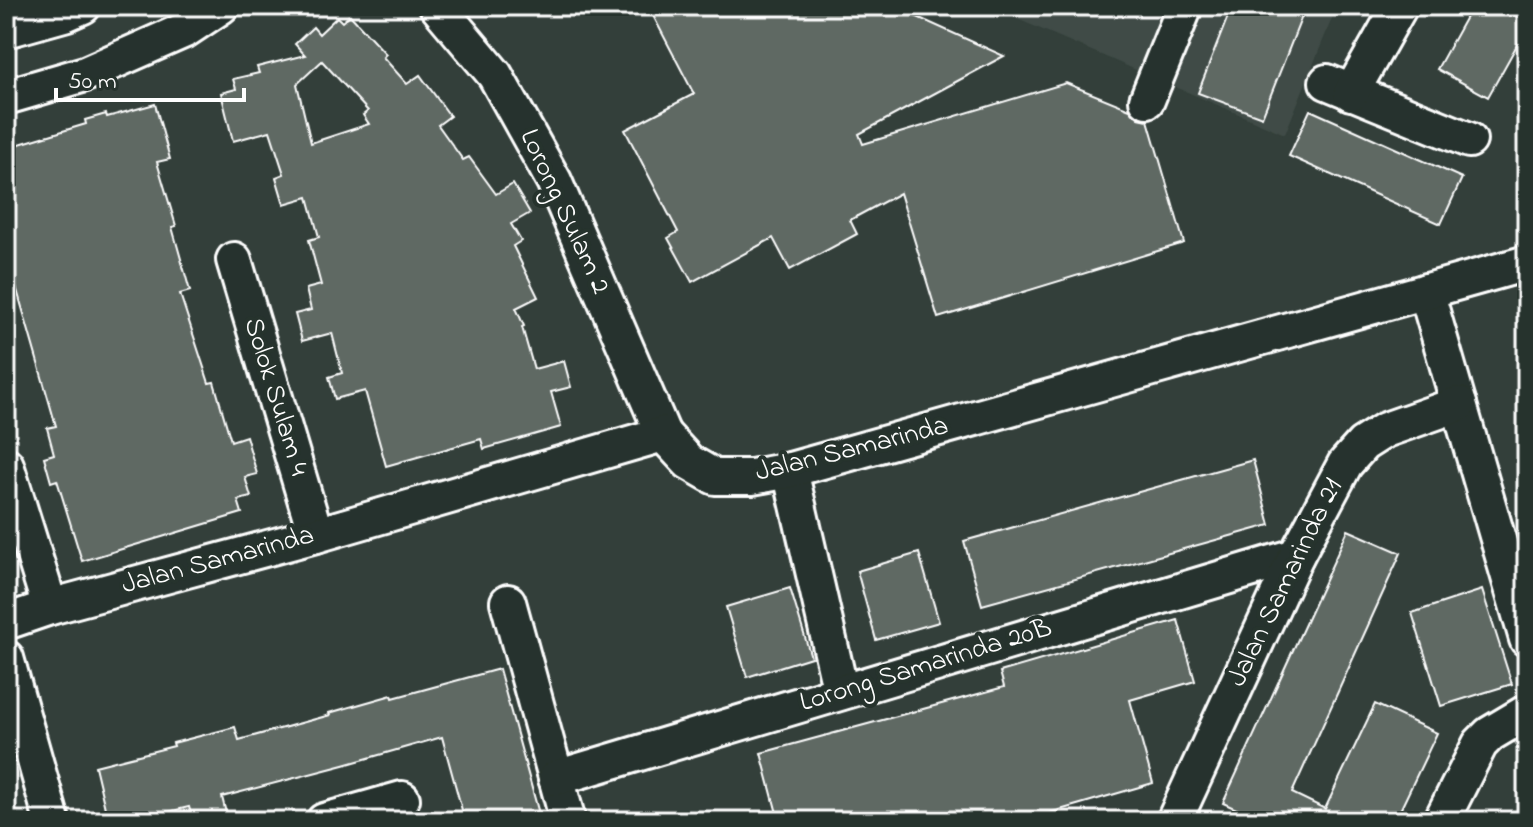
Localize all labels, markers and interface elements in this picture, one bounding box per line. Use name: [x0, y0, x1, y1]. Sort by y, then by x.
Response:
scale bar: [56, 52, 244, 102]
text: 50 m: [68, 65, 117, 100]
street label: Lorong Sulam 2: [508, 123, 620, 301]
street label: Solok Sulam 4: [232, 313, 319, 482]
street label: Jalan Samarinda: [751, 406, 953, 494]
street label: Jalan Samarinda 21: [1218, 472, 1354, 694]
street label: Jalan Samarinda: [117, 516, 319, 606]
street label: Lorong Samarinda 20B: [795, 608, 1057, 724]

